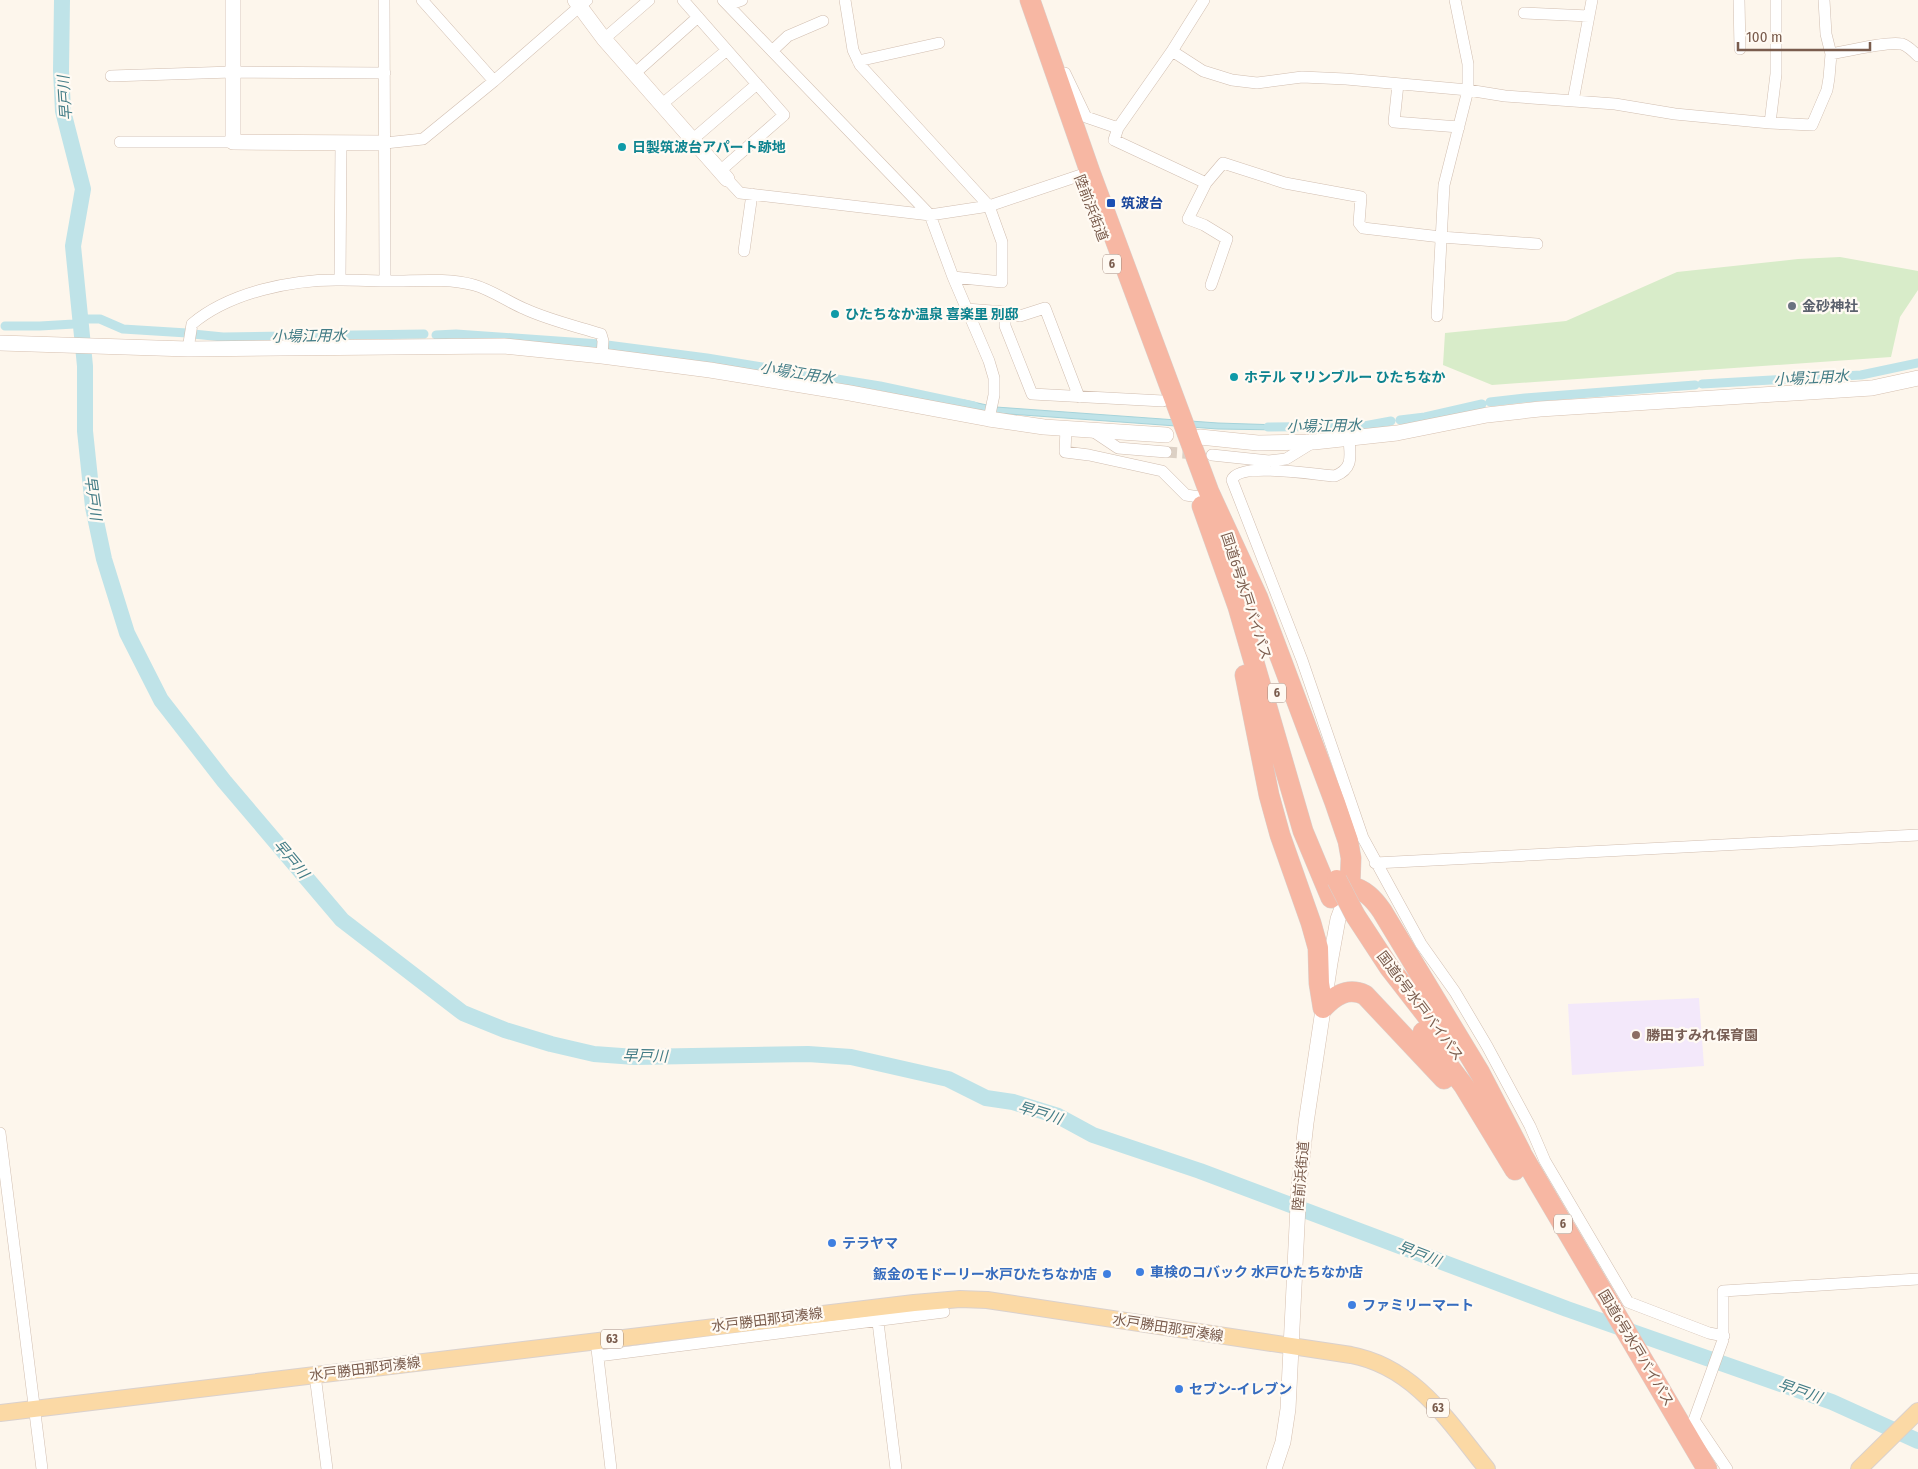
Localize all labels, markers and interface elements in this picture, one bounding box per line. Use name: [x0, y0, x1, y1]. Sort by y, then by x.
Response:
scale bar: [1738, 20, 1870, 52]
text: 100 m: [1746, 28, 1783, 46]
water label: 早戸川: [54, 73, 76, 121]
place label: 日製筑波台アパート跡地: [632, 139, 786, 156]
marker: 日製筑波台アパート跡地: [616, 141, 628, 153]
street label: 陸前浜街道: [1071, 172, 1111, 244]
place label: 筑波台: [1121, 195, 1163, 212]
marker: 筑波台: [1105, 197, 1117, 209]
road number: 6: [1103, 254, 1121, 274]
place label: 金砂神社: [1802, 298, 1858, 315]
marker: 金砂神社: [1786, 300, 1798, 312]
place label: ひたちなか温泉 喜楽里 別邸: [845, 306, 1019, 323]
marker: ひたちなか温泉 喜楽里 別邸: [829, 308, 841, 320]
water label: 小場江用水: [271, 326, 349, 346]
water label: 小場江用水: [759, 358, 837, 388]
water label: 小場江用水: [1773, 367, 1851, 389]
place label: ホテル マリンブルー ひたちなか: [1244, 369, 1445, 386]
marker: ホテル マリンブルー ひたちなか: [1228, 371, 1240, 383]
water label: 小場江用水: [1286, 416, 1364, 436]
water label: 早戸川: [81, 474, 105, 524]
street label: 国道6号水戸バイパス: [1217, 530, 1275, 662]
road number: 6: [1268, 684, 1286, 702]
water label: 早戸川: [270, 836, 314, 884]
street label: 国道6号水戸バイパス: [1373, 948, 1467, 1064]
place label: 勝田すみれ保育園: [1646, 1027, 1758, 1044]
marker: 勝田すみれ保育園: [1630, 1029, 1642, 1041]
water label: 早戸川: [622, 1047, 670, 1065]
water label: 早戸川: [1016, 1098, 1066, 1129]
street label: 陸前浜街道: [1289, 1140, 1313, 1212]
road number: 6: [1554, 1214, 1572, 1234]
place label: テラヤマ: [842, 1235, 898, 1252]
marker: テラヤマ: [826, 1237, 838, 1249]
water label: 早戸川: [1395, 1238, 1445, 1271]
place label: 車検のコバック 水戸ひたちなか店: [1150, 1264, 1363, 1281]
place label: 鈑金のモドーリー水戸ひたちなか店: [873, 1266, 1097, 1283]
marker: 車検のコバック 水戸ひたちなか店: [1134, 1266, 1146, 1278]
marker: 鈑金のモドーリー水戸ひたちなか店: [1101, 1268, 1113, 1280]
street label: 国道6号水戸バイパス: [1595, 1287, 1677, 1409]
place label: ファミリーマート: [1362, 1297, 1474, 1314]
marker: ファミリーマート: [1346, 1299, 1358, 1311]
street label: 水戸勝田那珂湊線: [710, 1305, 824, 1335]
street label: 水戸勝田那珂湊線: [1111, 1311, 1225, 1345]
road number: 63: [601, 1330, 623, 1348]
street label: 水戸勝田那珂湊線: [308, 1354, 422, 1384]
water label: 早戸川: [1776, 1375, 1826, 1407]
place label: セブン-イレブン: [1189, 1381, 1292, 1398]
marker: セブン-イレブン: [1173, 1383, 1185, 1395]
road number: 63: [1427, 1399, 1449, 1418]

